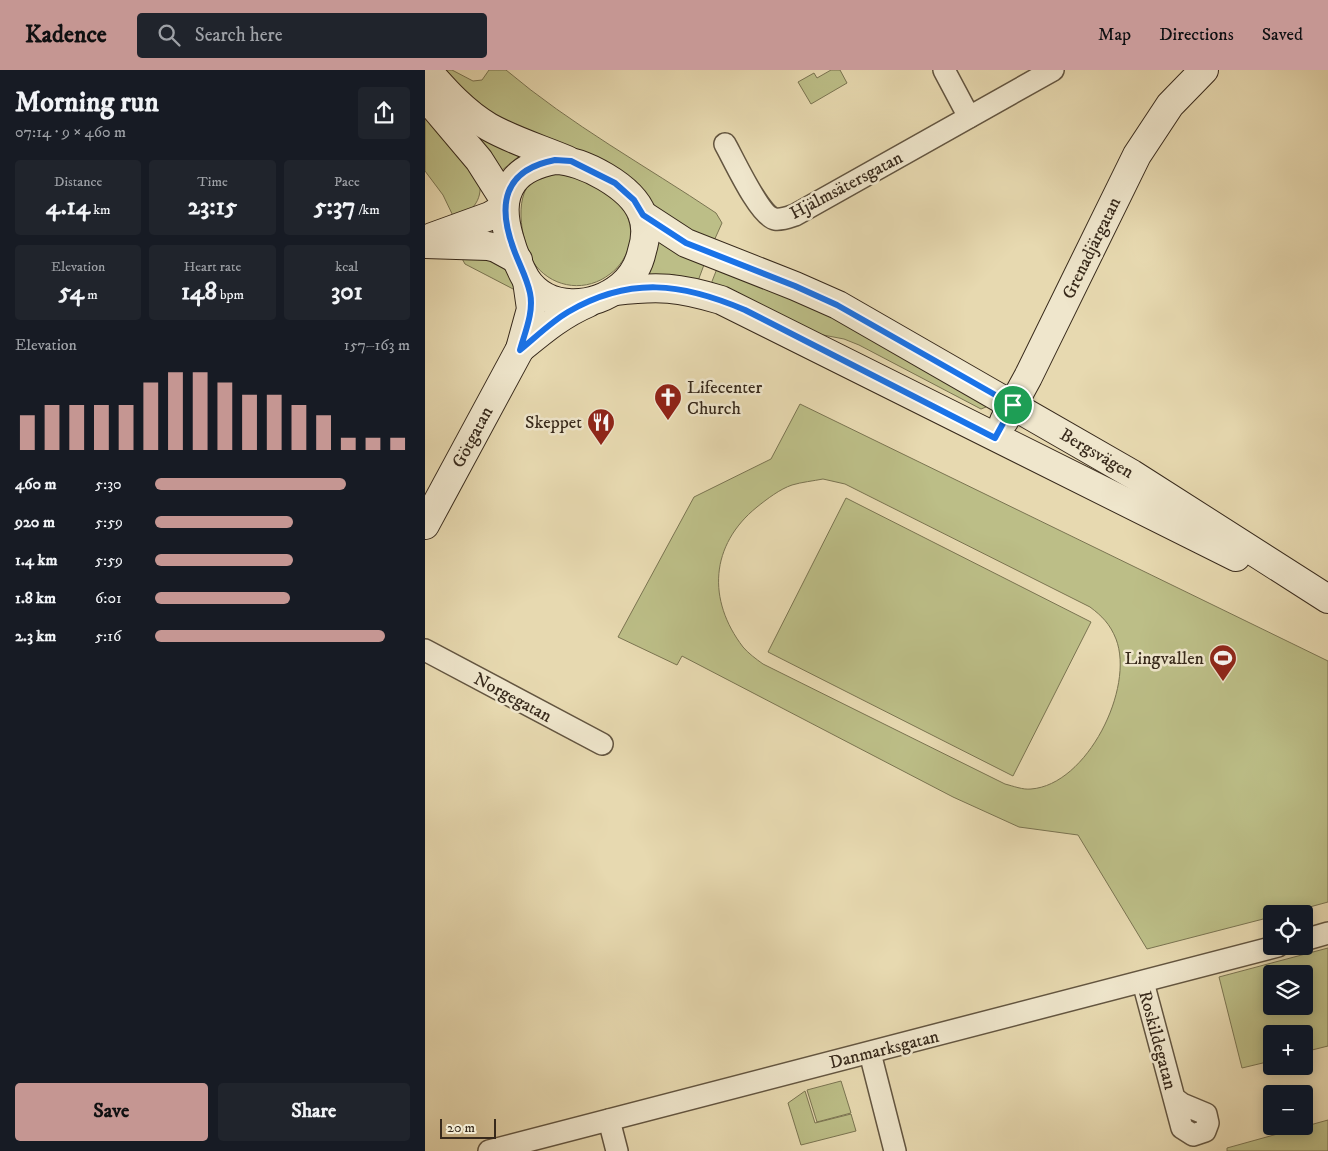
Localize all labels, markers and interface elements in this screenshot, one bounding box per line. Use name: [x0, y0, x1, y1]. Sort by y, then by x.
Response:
search box: [137, 13, 487, 58]
text: Kadence: [25, 20, 107, 50]
icon: search: [155, 21, 183, 49]
text: Search here: [195, 24, 283, 47]
text: Map: [1098, 24, 1131, 46]
text: Directions: [1159, 24, 1234, 46]
text: Saved: [1262, 24, 1303, 46]
text: Morning run: [15, 85, 159, 120]
button: share: [358, 87, 410, 139]
text: 07:14 · 9 × 460 m: [15, 122, 126, 142]
street label: Hjälmsätersgatan: [786, 147, 907, 225]
text: Distance: [54, 173, 102, 191]
text: Time: [197, 173, 228, 191]
text: Pace: [334, 173, 360, 191]
text: 4.14: [46, 191, 90, 222]
text: 23:15: [188, 191, 237, 222]
text: 5:37: [314, 191, 355, 222]
street label: Grenadjärgatan: [1058, 193, 1126, 303]
text: km: [90, 201, 111, 219]
text: /km: [355, 201, 380, 219]
text: Elevation: [51, 258, 105, 276]
text: Heart rate: [184, 258, 241, 276]
text: kcal: [335, 258, 358, 276]
text: 54: [59, 276, 84, 307]
text: 148: [181, 276, 217, 307]
text: 301: [331, 276, 363, 307]
text: m: [84, 286, 98, 304]
text: bpm: [217, 286, 244, 304]
text: Elevation: [15, 335, 77, 355]
text: 157–163 m: [344, 335, 410, 355]
place label: Lifecenter Church: [687, 377, 762, 420]
church icon: Lifecenter Church: [653, 382, 683, 421]
pin: [992, 384, 1034, 426]
icon: arrive: [999, 391, 1027, 419]
street label: Götgatan: [448, 403, 498, 472]
restaurant icon: Skeppet: [586, 407, 616, 446]
place label: Skeppet: [525, 412, 582, 434]
street label: Bergsvägen: [1056, 424, 1138, 484]
text: 460 m: [15, 474, 57, 494]
text: 5:30: [95, 474, 122, 494]
text: 920 m: [15, 512, 55, 532]
text: 5:59: [95, 512, 123, 532]
text: 1.4 km: [15, 550, 57, 570]
text: 5:59: [95, 550, 123, 570]
text: 1.8 km: [15, 588, 56, 608]
text: 6:01: [95, 588, 122, 608]
text: 2.3 km: [15, 626, 56, 646]
text: 5:16: [95, 626, 121, 646]
sports icon: Lingvallen: [1208, 643, 1238, 682]
place label: Lingvallen: [1125, 648, 1205, 670]
street label: Norgegatan: [470, 668, 556, 728]
map controls: [1263, 905, 1313, 1135]
button: locate: [1263, 905, 1313, 955]
button: layers: [1263, 965, 1313, 1015]
street label: Roskildegatan: [1133, 988, 1181, 1093]
button: +: [1263, 1025, 1313, 1075]
street label: Danmarksgatan: [827, 1026, 942, 1074]
button: Save: [15, 1083, 208, 1141]
button: Share: [218, 1083, 410, 1141]
button: −: [1263, 1085, 1313, 1135]
scale bar: [440, 1116, 496, 1139]
text: 20 m: [447, 1119, 475, 1137]

